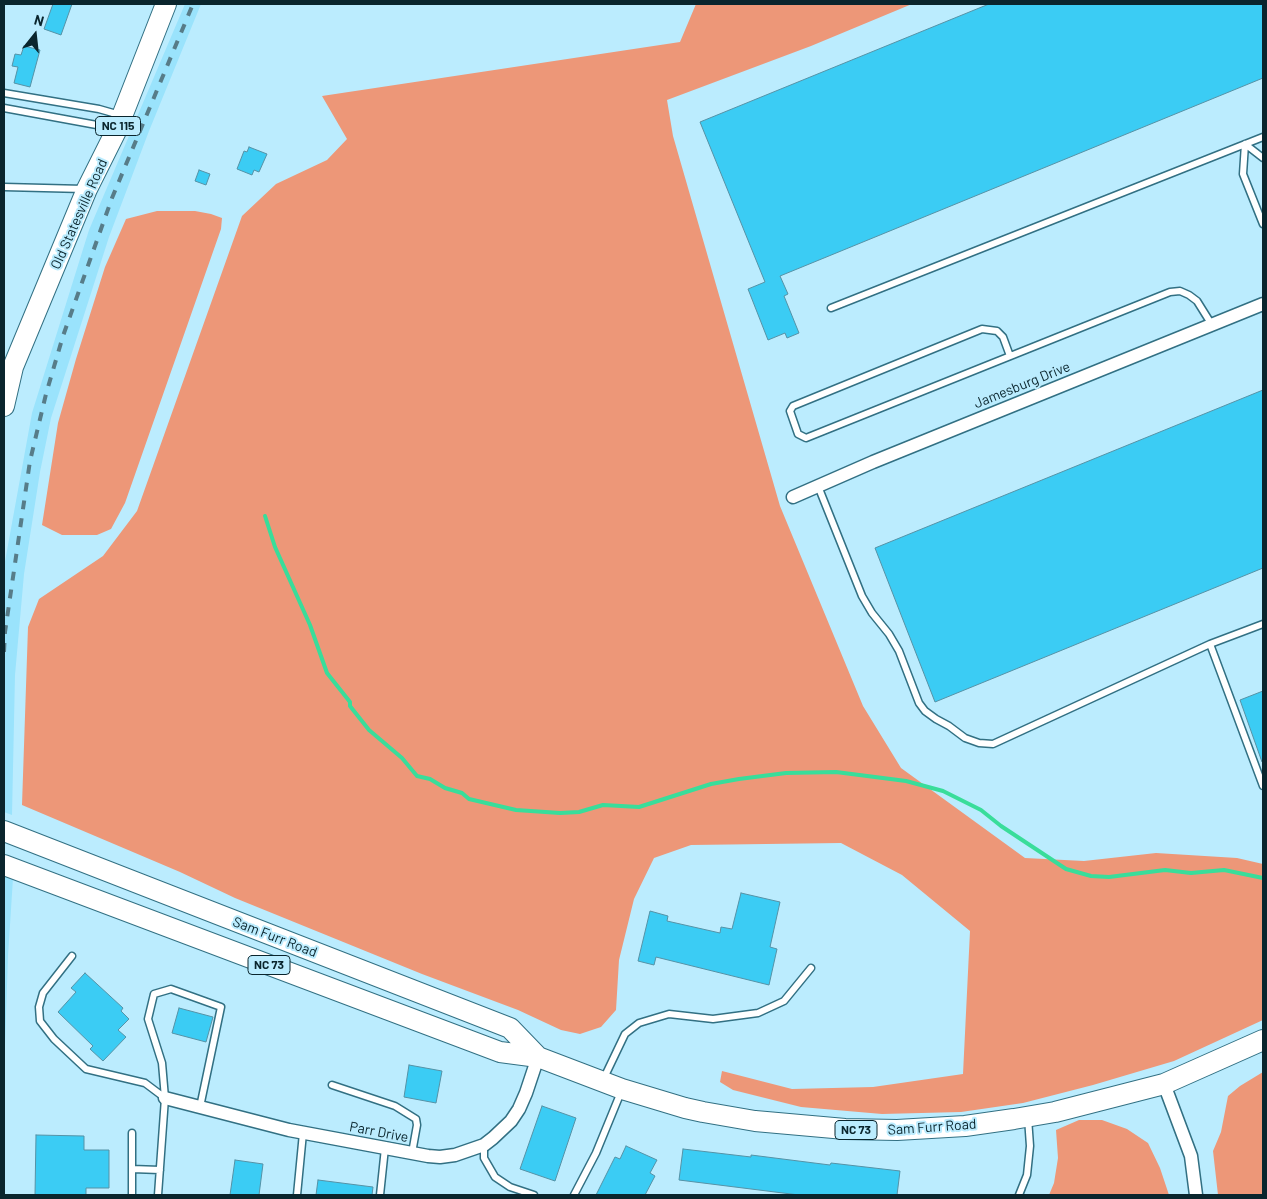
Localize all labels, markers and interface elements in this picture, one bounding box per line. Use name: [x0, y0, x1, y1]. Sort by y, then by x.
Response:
north arrow: [10, 10, 60, 60]
text: N: [32, 11, 46, 30]
road number: NC 115: [96, 116, 140, 136]
street label: Old Statesville Road: [47, 156, 111, 272]
street label: Jamesburg Drive: [971, 358, 1073, 412]
street label: Sam Furr Road: [231, 913, 319, 961]
road number: NC 73: [248, 956, 290, 974]
street label: Sam Furr Road: [887, 1116, 977, 1138]
street label: Parr Drive: [348, 1118, 410, 1146]
road number: NC 73: [835, 1120, 877, 1140]

